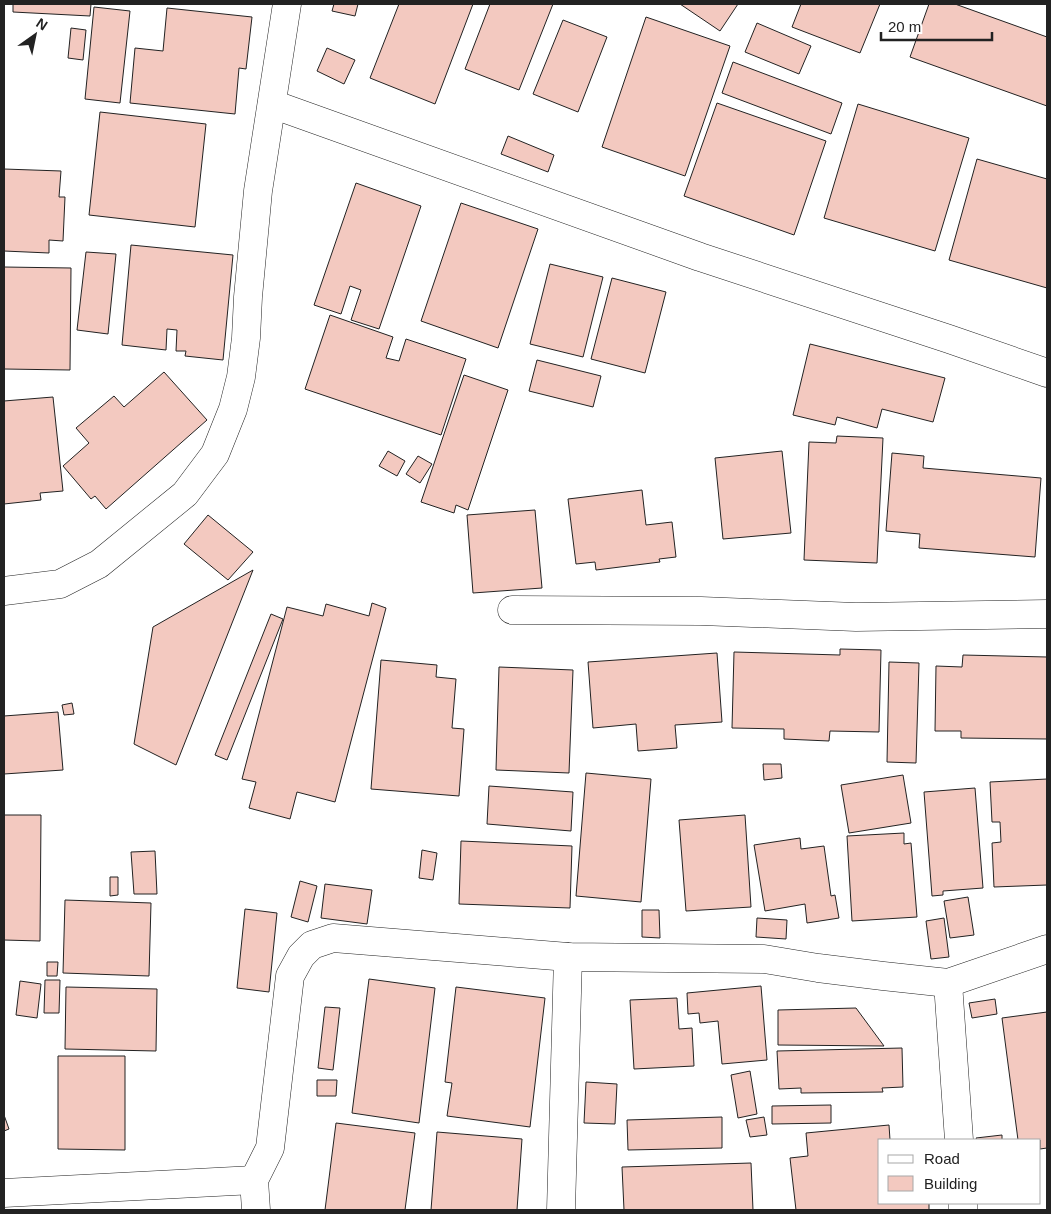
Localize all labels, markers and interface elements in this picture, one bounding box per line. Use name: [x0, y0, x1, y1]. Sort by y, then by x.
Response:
north arrow: [10, 10, 60, 60]
scale bar: [881, 10, 992, 42]
text: N: [33, 15, 51, 34]
text: 20 m: [888, 18, 921, 35]
legend: [878, 1139, 1041, 1204]
text: Road: [924, 1150, 960, 1167]
text: Building: [924, 1175, 977, 1192]

